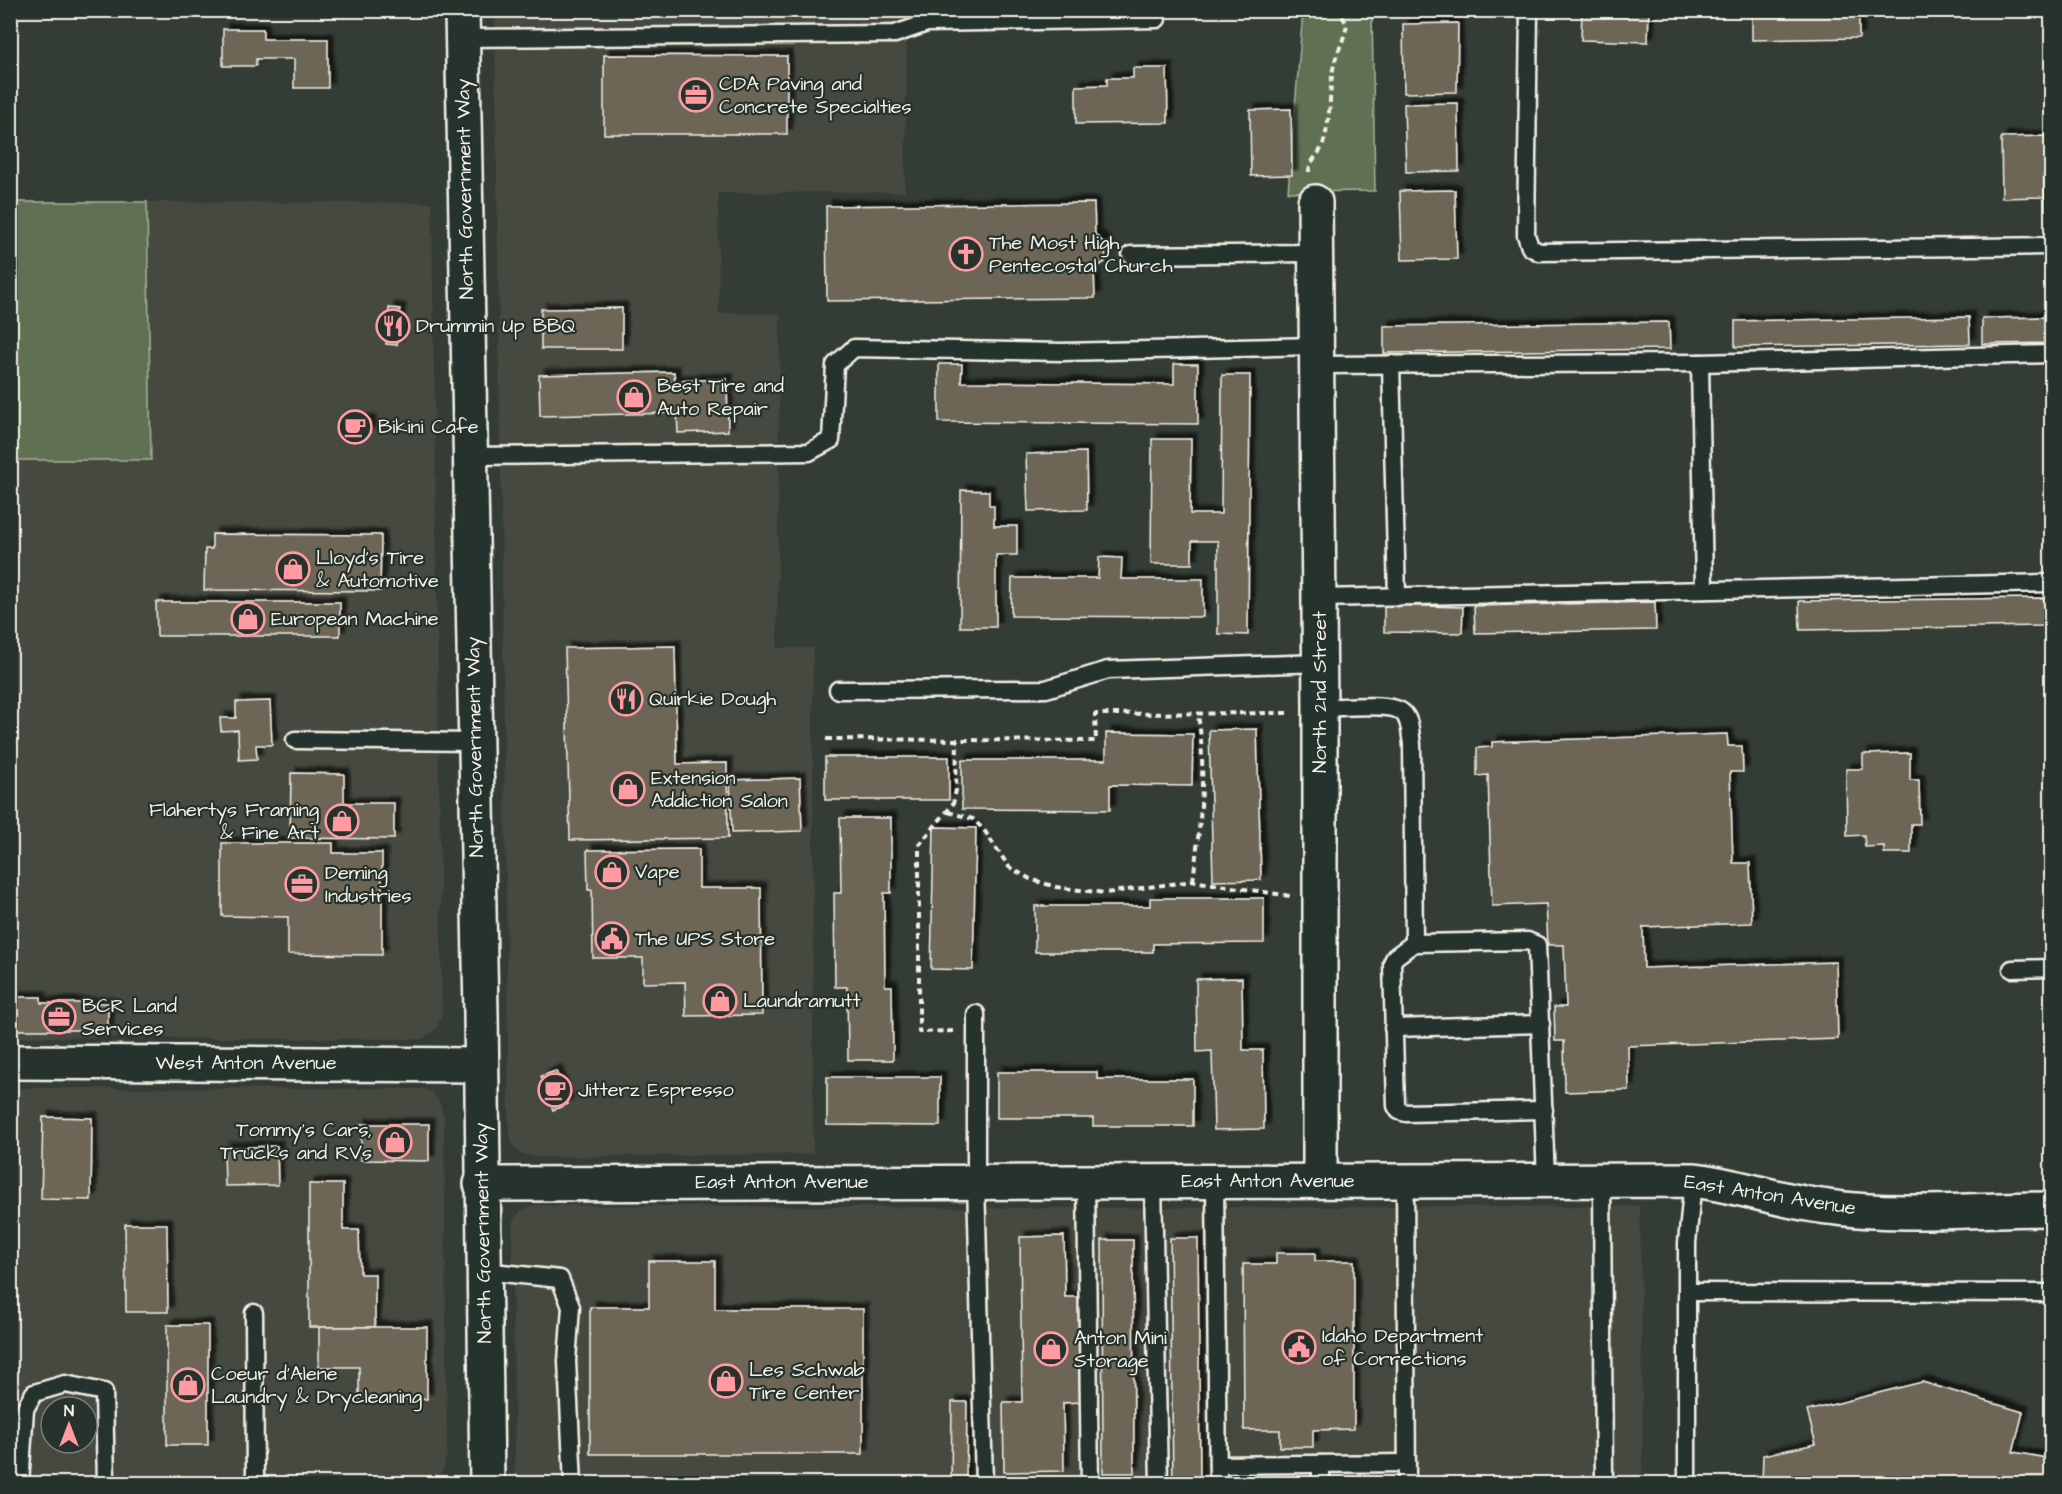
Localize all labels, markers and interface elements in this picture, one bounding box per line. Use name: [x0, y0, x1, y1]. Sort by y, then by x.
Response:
place label: CDA Paving and Concrete Specialties: [719, 70, 912, 121]
office icon: CDA Paving and Concrete Specialties: [678, 77, 714, 113]
street label: North Government Way: [449, 78, 482, 300]
place label: The Most High Pentecostal Church: [989, 229, 1173, 280]
church icon: The Most High Pentecostal Church: [948, 236, 984, 272]
restaurant icon: Drummin Up BBQ: [375, 308, 411, 344]
place label: Drummin Up BBQ: [416, 312, 575, 340]
place label: Best Tire and Auto Repair: [657, 372, 784, 423]
shop icon: Best Tire and Auto Repair: [616, 379, 652, 415]
cafe icon: Bikini Cafe: [337, 409, 373, 445]
place label: Bikini Cafe: [378, 413, 479, 441]
place label: Lloyd's Tire & Automotive: [316, 544, 439, 595]
shop icon: Lloyd's Tire & Automotive: [275, 551, 311, 587]
shop icon: European Machine: [230, 601, 266, 637]
place label: European Machine: [271, 605, 439, 633]
street label: North 2nd Street: [1306, 611, 1334, 773]
street label: North Government Way: [459, 636, 492, 858]
restaurant icon: Quirkie Dough: [608, 681, 644, 717]
place label: Quirkie Dough: [649, 685, 776, 714]
place label: Extension Addiction Salon: [651, 764, 788, 815]
shop icon: Extension Addiction Salon: [610, 771, 646, 807]
place label: Flahertys Framing & Fine Art: [149, 796, 319, 847]
shop icon: Flahertys Framing & Fine Art: [324, 803, 360, 839]
shop icon: Vape: [594, 854, 630, 890]
place label: Vape: [635, 858, 680, 886]
place label: Deming Industries: [325, 859, 411, 910]
office icon: Deming Industries: [284, 866, 320, 902]
public building icon: The UPS Store: [594, 921, 630, 957]
place label: The UPS Store: [635, 925, 775, 953]
shop icon: Laundramutt: [702, 983, 738, 1019]
place label: Laundramutt: [743, 987, 861, 1015]
place label: BCR Land Services: [82, 992, 177, 1043]
office icon: BCR Land Services: [41, 999, 77, 1035]
street label: West Anton Avenue: [156, 1049, 337, 1077]
cafe icon: Jitterz Espresso: [537, 1072, 573, 1108]
place label: Jitterz Espresso: [578, 1076, 734, 1104]
place label: Tommy's Cars, Trucks and RVs: [220, 1116, 372, 1167]
street label: North Government Way: [467, 1122, 500, 1344]
shop icon: Tommy's Cars, Trucks and RVs: [377, 1124, 413, 1160]
street label: East Anton Avenue: [1181, 1167, 1355, 1195]
street label: East Anton Avenue: [695, 1168, 869, 1196]
street label: East Anton Avenue: [1682, 1168, 1858, 1222]
place label: Idaho Department of Corrections: [1322, 1322, 1483, 1373]
place label: Anton Mini Storage: [1074, 1324, 1167, 1376]
public building icon: Idaho Department of Corrections: [1281, 1329, 1317, 1365]
shop icon: Anton Mini Storage: [1033, 1331, 1069, 1367]
place label: Les Schwab Tire Center: [749, 1356, 865, 1407]
place label: Coeur d'Alene Laundry & Drycleaning: [211, 1360, 422, 1412]
shop icon: Les Schwab Tire Center: [708, 1363, 744, 1399]
shop icon: Coeur d'Alene Laundry & Drycleaning: [170, 1367, 206, 1403]
north arrow: [39, 1395, 99, 1455]
text: N: [64, 1400, 74, 1422]

